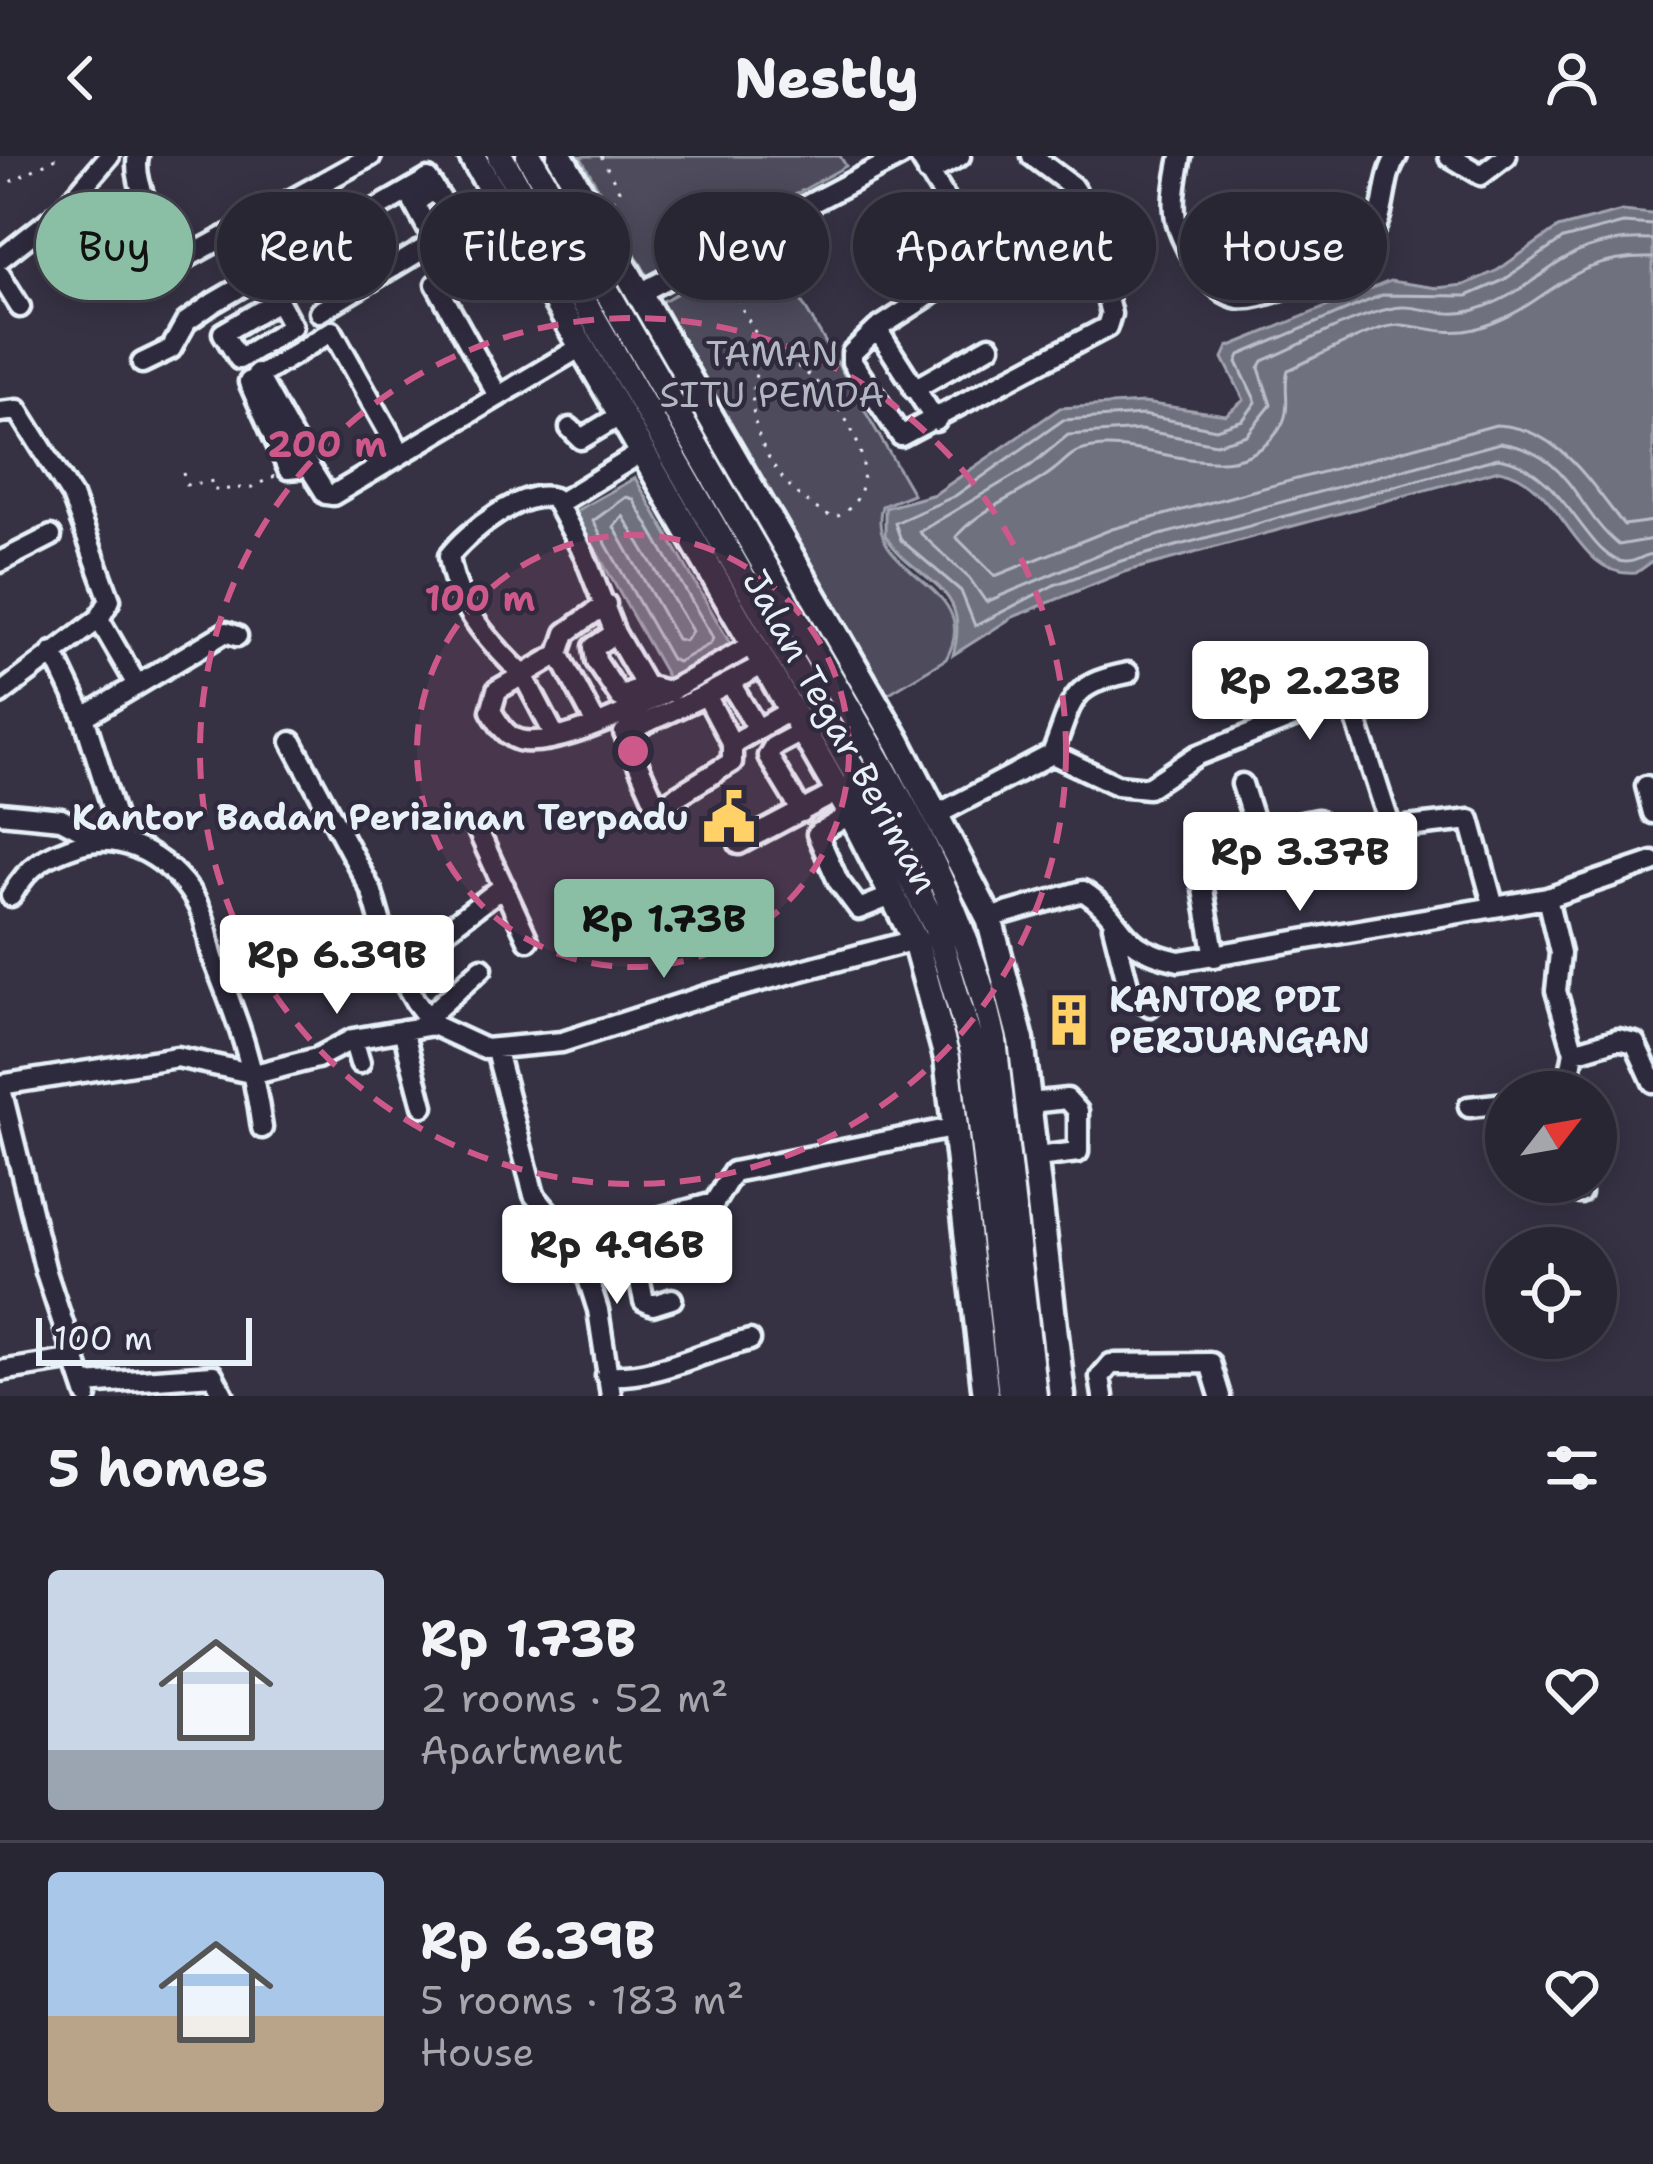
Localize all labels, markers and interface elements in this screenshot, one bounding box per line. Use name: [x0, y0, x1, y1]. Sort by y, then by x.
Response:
text: Nestly: [734, 42, 919, 114]
icon: back: [48, 45, 114, 111]
icon: person: [1539, 45, 1605, 111]
chip: Buy: [36, 192, 193, 300]
chip: Rent: [217, 192, 396, 300]
chip: Filters: [420, 192, 630, 300]
chip: New: [654, 192, 829, 300]
chip: Apartment: [853, 192, 1156, 300]
chip: House: [1180, 192, 1387, 300]
park label: TAMAN SITU PEMDA: [660, 329, 884, 419]
text: 200 m: [267, 420, 387, 469]
street label: Jalan Tegar Beriman: [731, 561, 950, 902]
text: 100 m: [425, 574, 536, 623]
pin: Rp 2.23B: [1186, 641, 1434, 743]
text: Rp 2.23B: [1219, 654, 1401, 706]
centre of rings: [612, 730, 654, 772]
public building icon: Kantor Badan Perizinan Terpadu: [700, 788, 758, 846]
place label: Kantor Badan Perizinan Terpadu: [72, 793, 689, 842]
pin: Rp 3.37B: [1176, 812, 1424, 914]
text: Rp 3.37B: [1210, 825, 1390, 877]
pin: Rp 1.73B: [540, 879, 788, 981]
text: Rp 1.73B: [581, 892, 747, 944]
pin: Rp 6.39B: [213, 915, 461, 1017]
text: Rp 6.39B: [247, 928, 427, 980]
place label: KANTOR PDI PERJUANGAN: [1109, 975, 1370, 1065]
building icon: KANTOR PDI PERJUANGAN: [1040, 991, 1098, 1049]
north arrow: [1485, 1071, 1617, 1203]
map controls: [1485, 1071, 1617, 1359]
pin: Rp 4.96B: [493, 1205, 741, 1307]
text: Rp 4.96B: [529, 1218, 705, 1270]
button: locate: [1485, 1227, 1617, 1359]
scale bar: [36, 1312, 252, 1365]
text: 100 m: [54, 1316, 153, 1361]
text: 5 homes: [48, 1434, 268, 1502]
icon: filters: [1539, 1435, 1605, 1501]
text: Rp 1.73B: [420, 1604, 637, 1672]
icon: home: [144, 1618, 288, 1762]
icon: heart: [1539, 1657, 1605, 1723]
text: 2 rooms · 52 m²: [420, 1672, 729, 1724]
text: Apartment: [420, 1724, 623, 1776]
text: Rp 6.39B: [420, 1906, 656, 1974]
icon: home: [144, 1920, 288, 2064]
icon: heart: [1539, 1959, 1605, 2025]
text: 5 rooms · 183 m²: [420, 1974, 744, 2026]
text: House: [420, 2026, 535, 2078]

